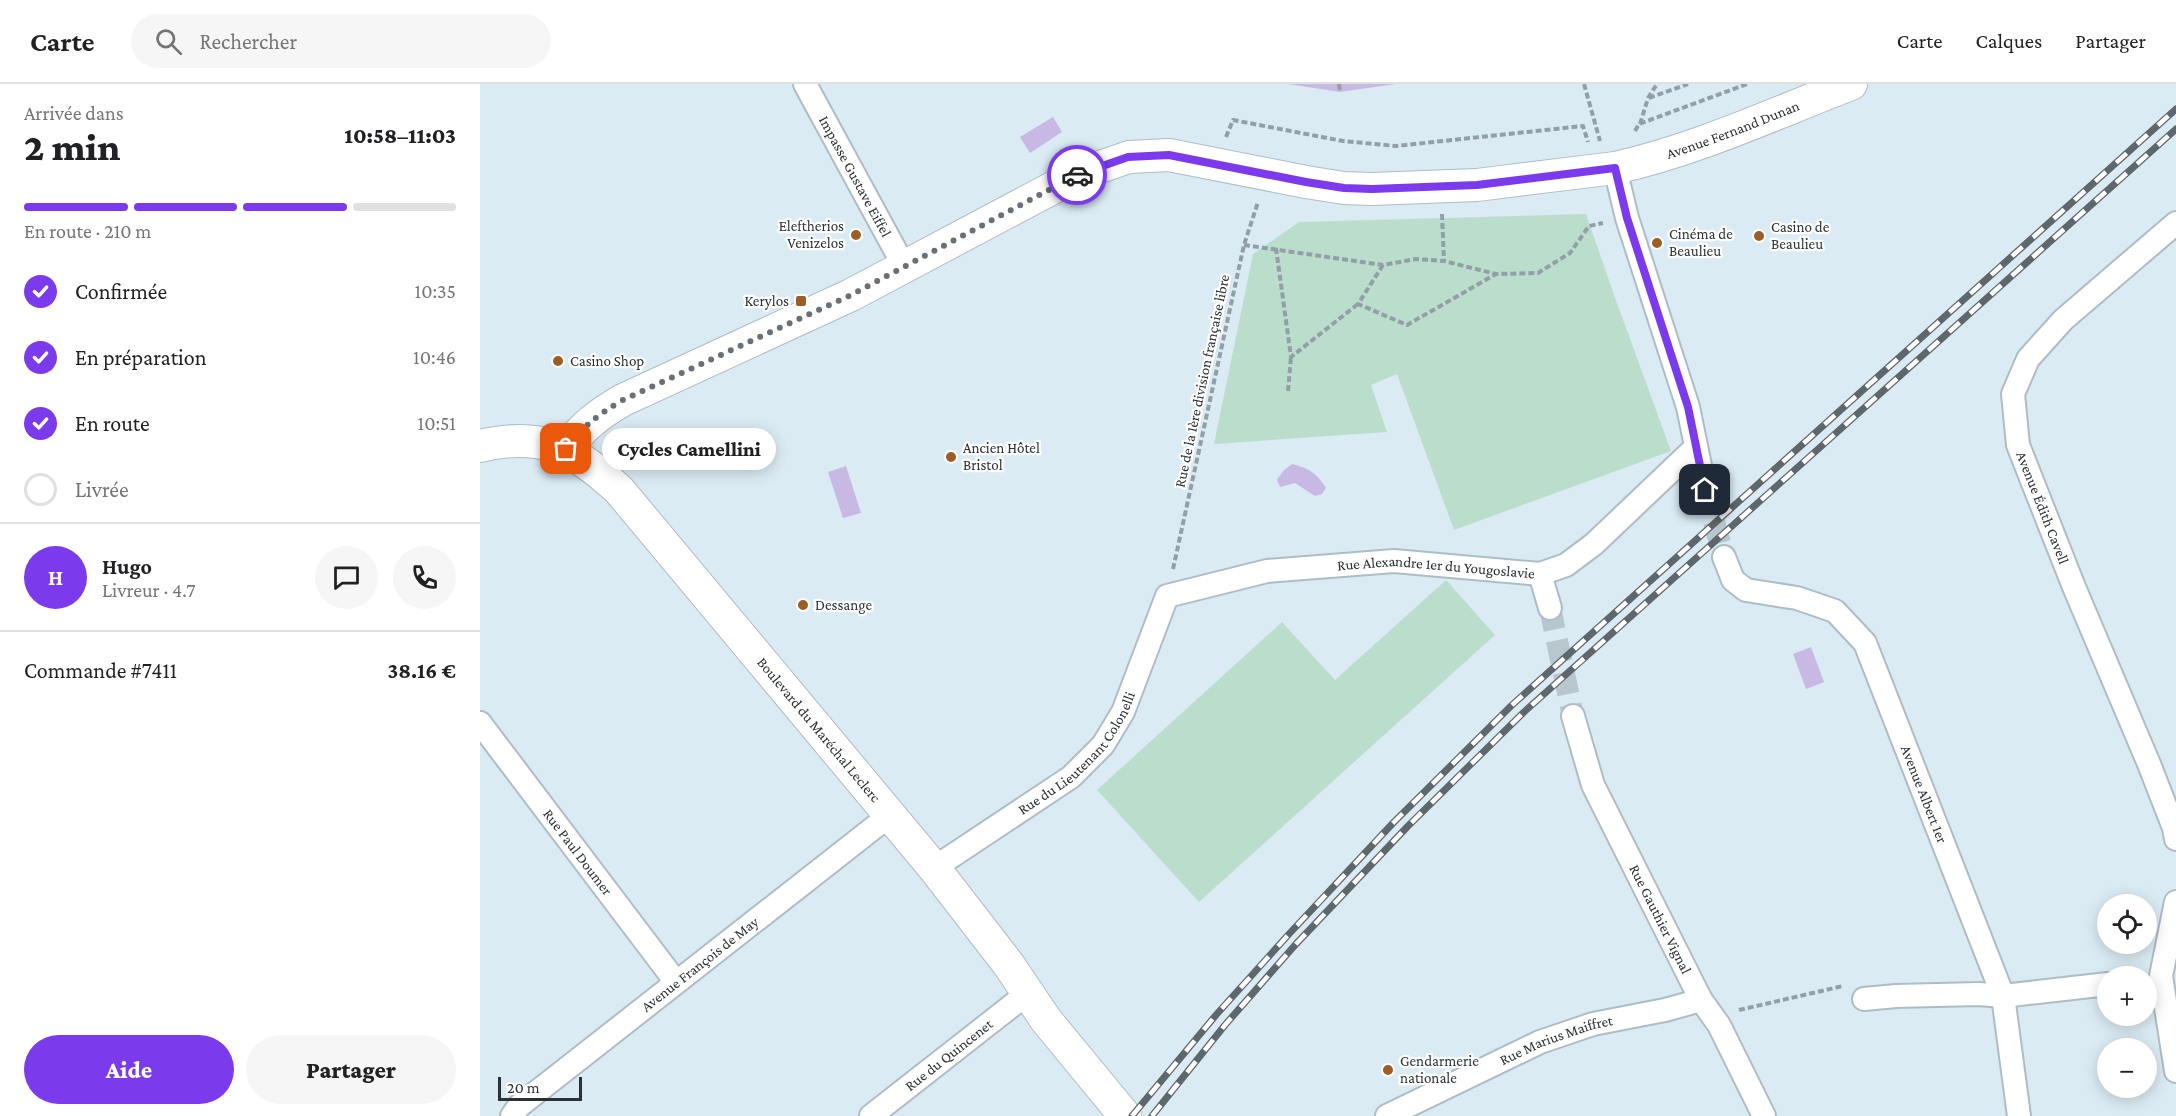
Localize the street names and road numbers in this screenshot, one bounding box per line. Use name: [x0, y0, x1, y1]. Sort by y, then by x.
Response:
street label: Avenue Fernand Dunan: [1664, 97, 1802, 162]
street label: Impasse Gustave Eiffel: [816, 113, 895, 240]
street label: Rue de la 1ère division française libre: [1172, 273, 1233, 489]
street label: Avenue Édith Cavell: [2013, 449, 2072, 566]
street label: Rue Alexandre 1er du Yougoslavie: [1337, 553, 1536, 582]
street label: Boulevard du Maréchal Leclerc: [754, 654, 884, 806]
street label: Rue du Lieutenant Colonelli: [1015, 689, 1138, 818]
street label: Avenue Albert 1er: [1898, 743, 1951, 846]
street label: Rue Paul Doumer: [540, 806, 616, 899]
street label: Rue Gauthier Vignal: [1626, 862, 1695, 977]
street label: Avenue François de May: [638, 913, 762, 1015]
street label: Rue Marius Maiffret: [1497, 1012, 1615, 1068]
street label: Rue du Quincenet: [902, 1015, 997, 1094]

